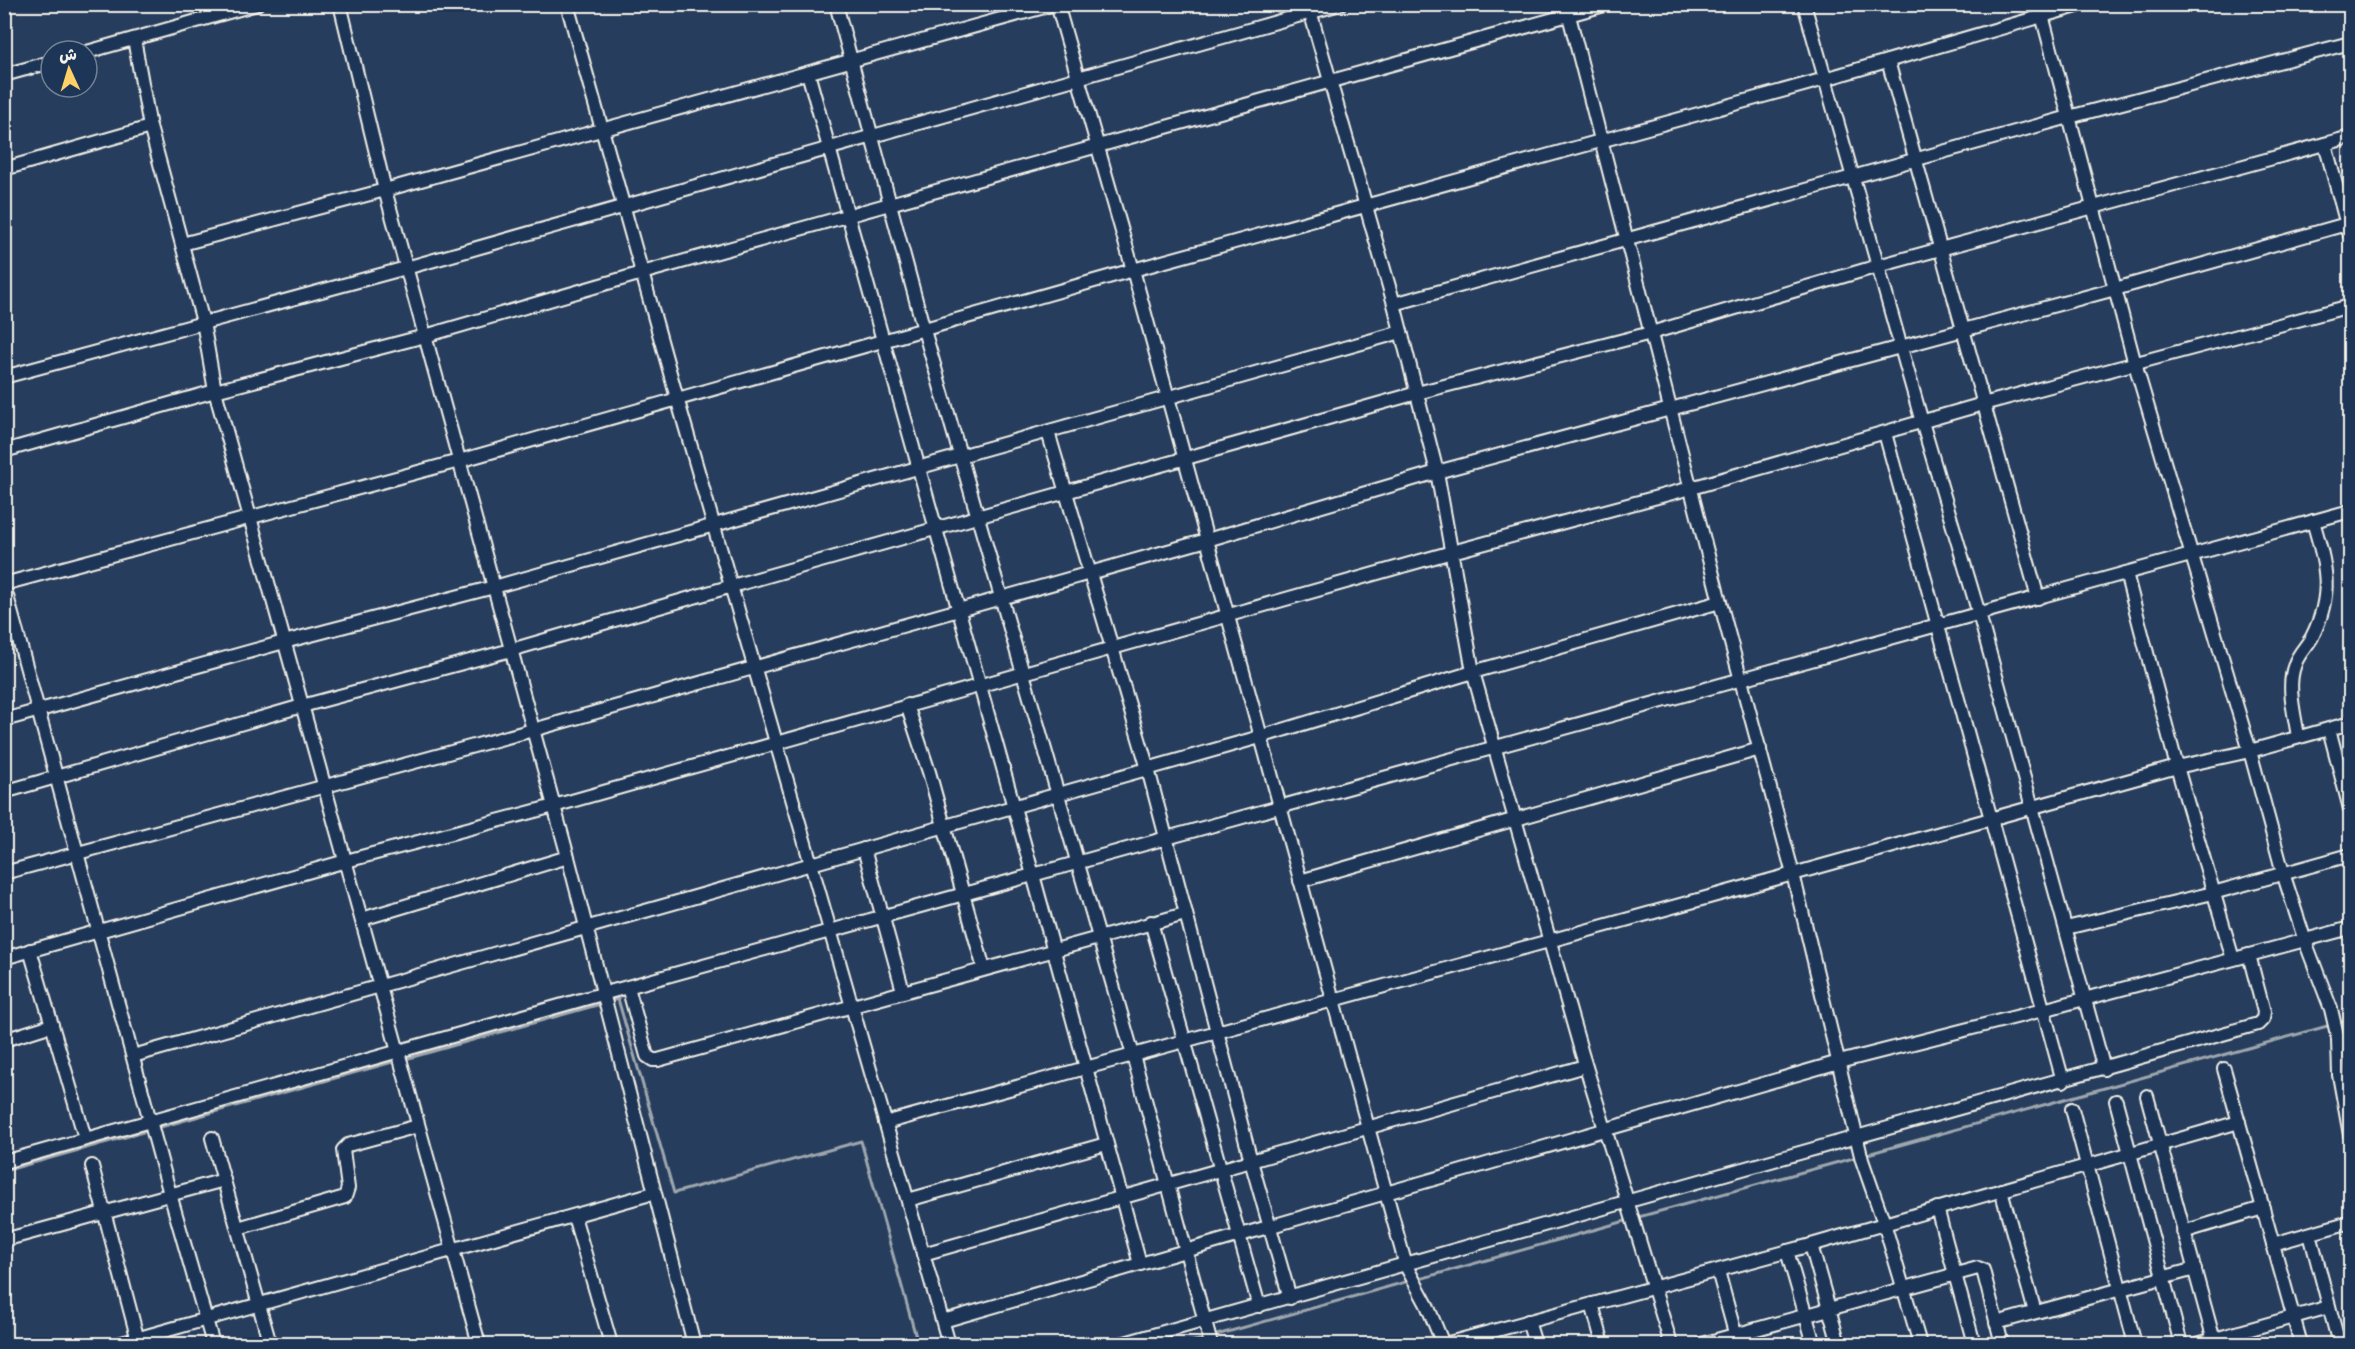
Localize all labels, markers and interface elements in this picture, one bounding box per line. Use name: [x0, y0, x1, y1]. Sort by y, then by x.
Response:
north arrow: [39, 39, 99, 99]
text: ش: [58, 43, 78, 66]

